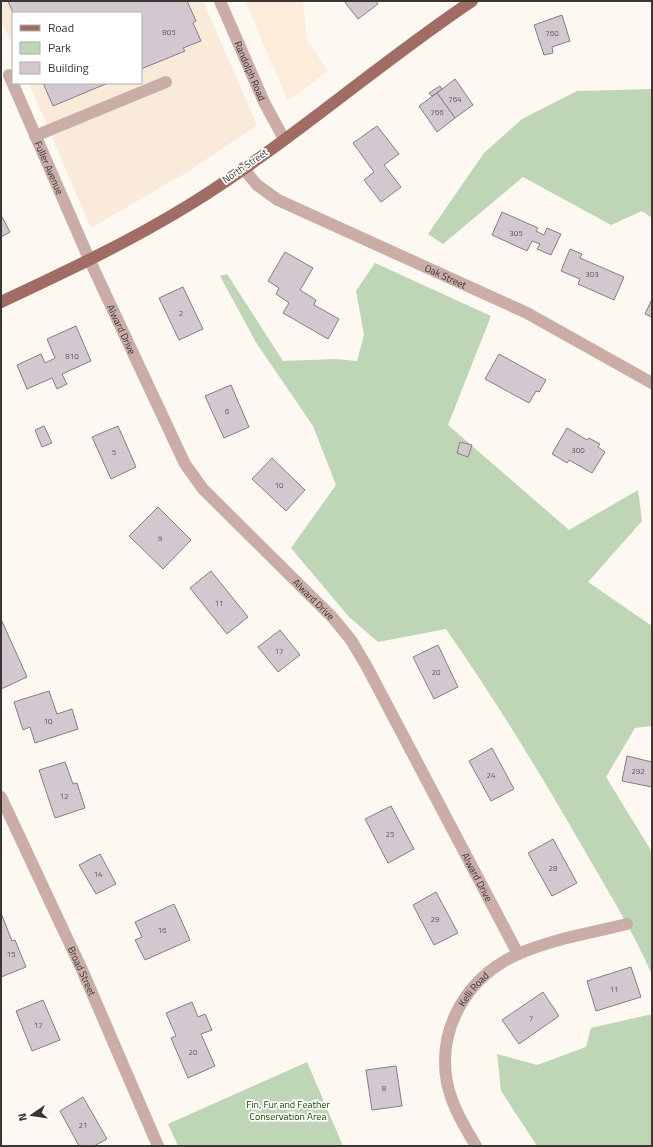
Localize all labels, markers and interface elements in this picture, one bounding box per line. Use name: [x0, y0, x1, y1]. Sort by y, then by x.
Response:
legend: [12, 12, 142, 84]
text: Road: [48, 18, 74, 37]
house number: 805: [162, 26, 176, 38]
house number: 760: [545, 27, 559, 39]
text: Park: [48, 38, 71, 57]
street label: Randolph Road: [231, 38, 270, 103]
text: Building: [48, 58, 89, 77]
house number: 764: [448, 93, 462, 105]
house number: 766: [430, 106, 444, 118]
street label: Fuller Avenue: [31, 138, 68, 197]
street label: North Street: [219, 145, 271, 187]
house number: 305: [509, 227, 523, 239]
street label: Oak Street: [422, 260, 469, 292]
house number: 303: [585, 268, 599, 280]
street label: Alward Drive: [104, 302, 140, 357]
house number: 2: [179, 307, 183, 319]
house number: 810: [65, 350, 79, 362]
house number: 6: [225, 405, 230, 417]
house number: 300: [571, 444, 585, 456]
house number: 5: [112, 446, 117, 458]
house number: 10: [275, 479, 284, 491]
house number: 9: [158, 532, 163, 544]
street label: Alward Drive: [290, 575, 338, 623]
house number: 11: [215, 597, 223, 609]
house number: 17: [275, 645, 283, 657]
house number: 20: [432, 666, 441, 678]
house number: 10: [44, 715, 53, 727]
house number: 292: [631, 765, 645, 777]
house number: 24: [487, 769, 496, 781]
house number: 12: [60, 790, 68, 802]
house number: 25: [386, 828, 395, 840]
street label: Alward Drive: [458, 850, 497, 904]
house number: 28: [549, 862, 558, 874]
house number: 14: [94, 868, 103, 880]
house number: 29: [431, 913, 440, 925]
house number: 16: [158, 924, 167, 936]
street label: Broad Street: [64, 944, 100, 999]
house number: 15: [7, 948, 16, 960]
street label: Kelli Road: [454, 968, 492, 1009]
house number: 11: [610, 983, 618, 995]
house number: 7: [529, 1012, 533, 1024]
house number: 17: [34, 1019, 42, 1031]
house number: 20: [189, 1046, 198, 1058]
house number: 8: [382, 1082, 387, 1094]
north arrow: [12, 1095, 52, 1135]
park label: Fin, Fur and Feather Conservation Area: [246, 1097, 330, 1124]
text: N: [14, 1112, 31, 1123]
house number: 21: [79, 1119, 87, 1131]

